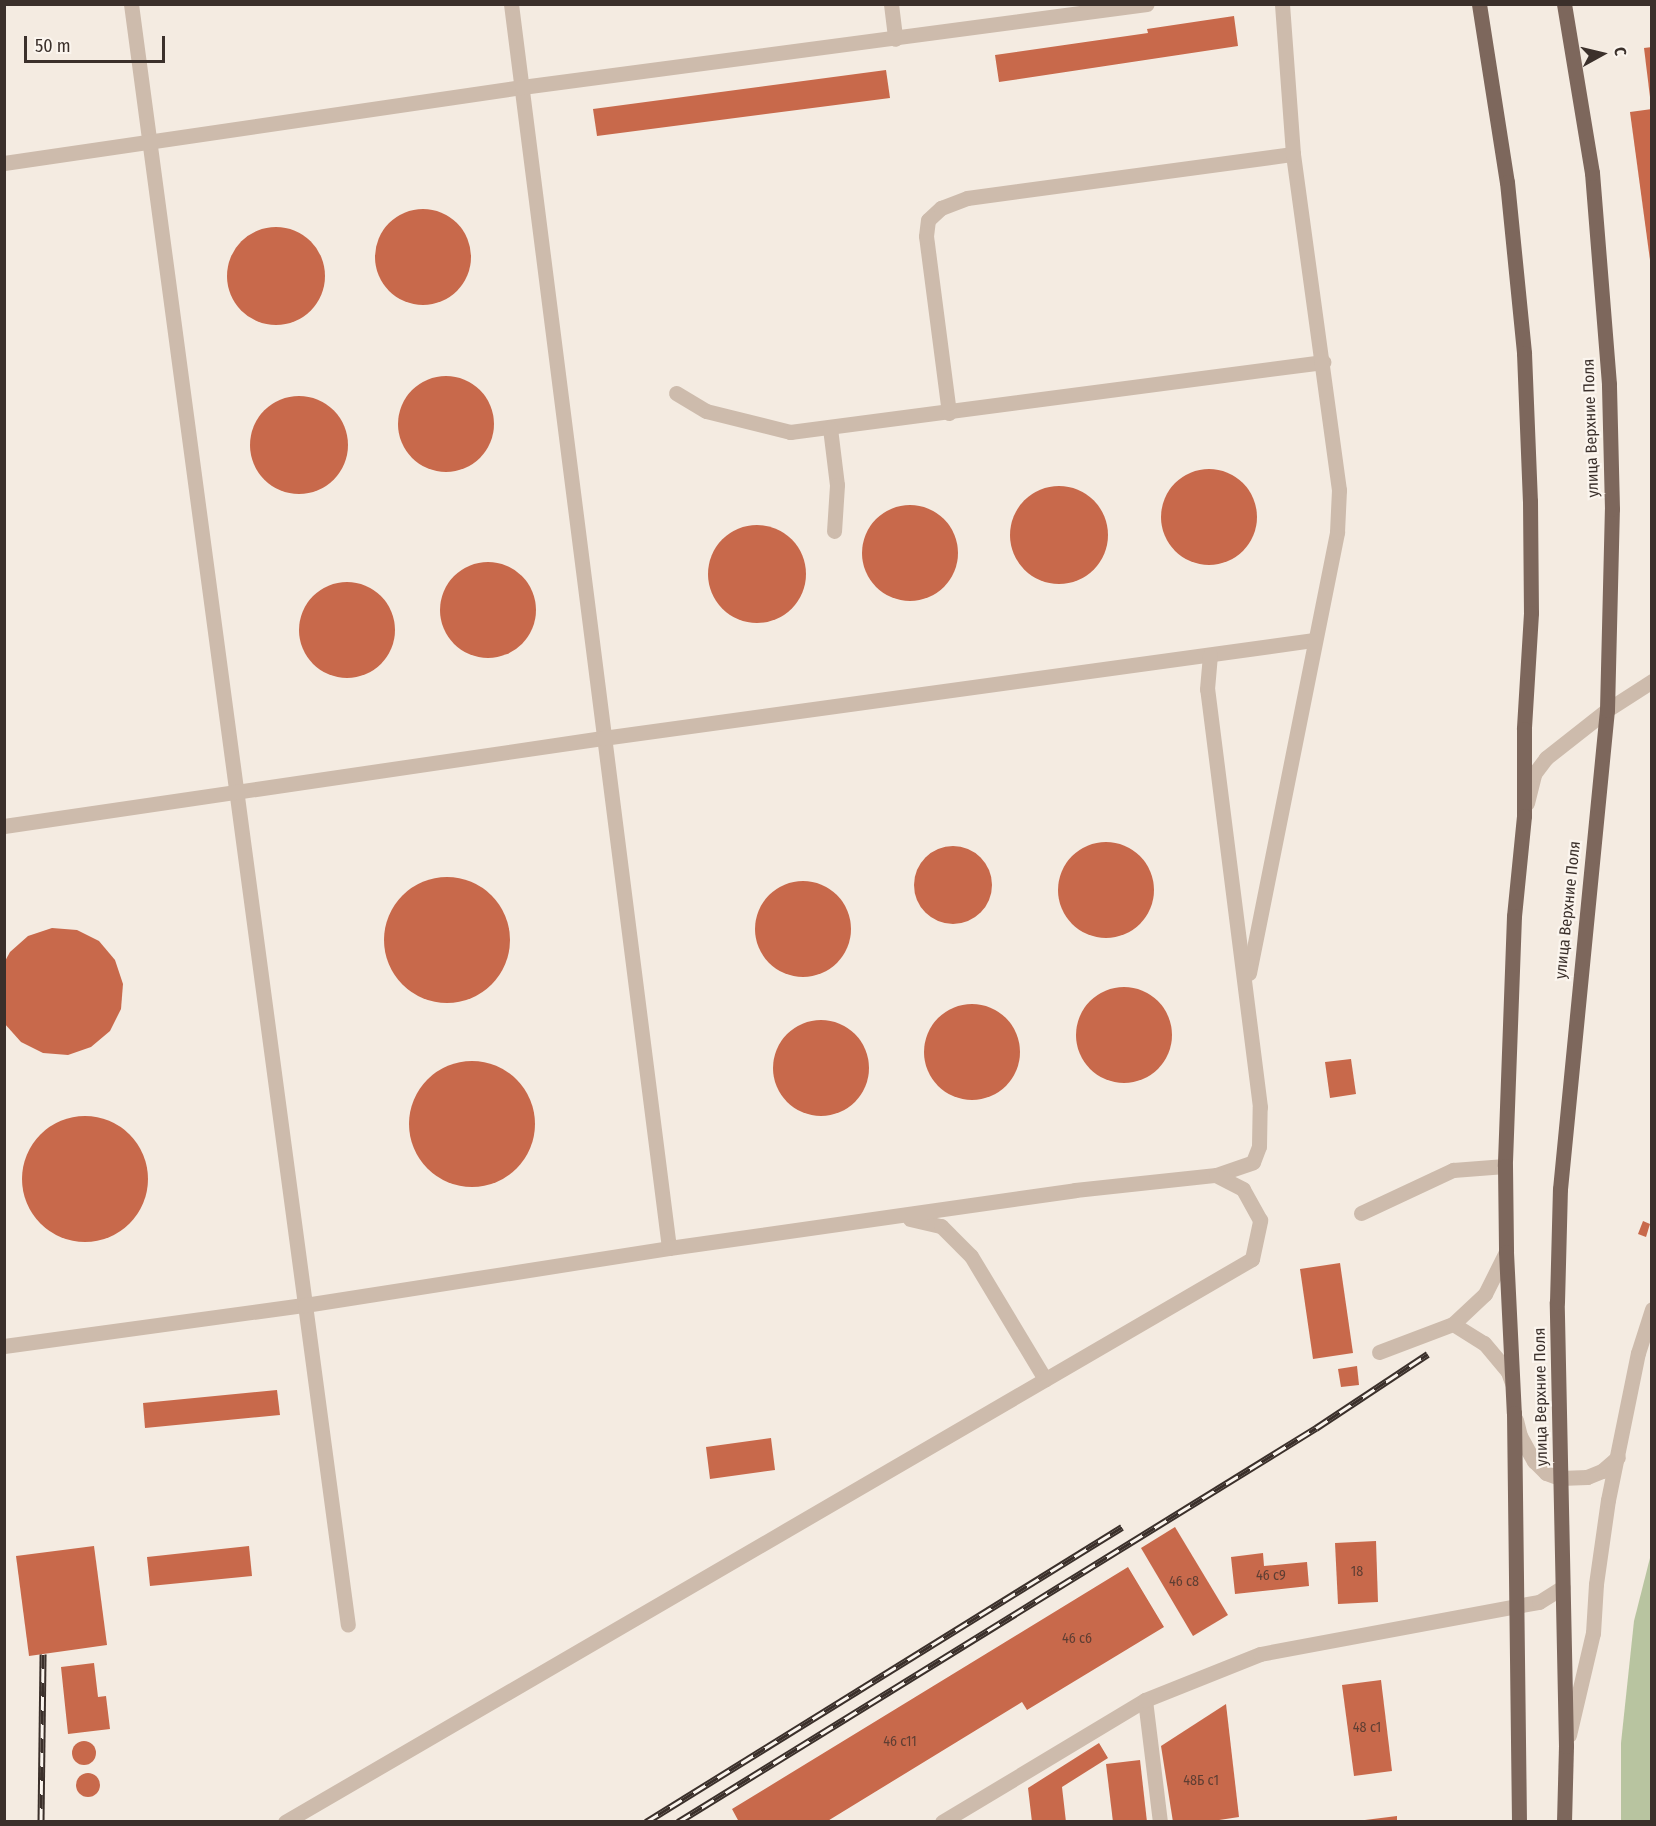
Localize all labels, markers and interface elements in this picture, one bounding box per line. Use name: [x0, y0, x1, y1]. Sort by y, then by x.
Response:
scale bar: [27, 24, 168, 62]
north arrow: [1572, 24, 1632, 84]
text: 50 m: [35, 35, 71, 57]
text: С: [1610, 46, 1630, 57]
street label: улица Верхние Поля: [1579, 358, 1603, 498]
street label: улица Верхние Поля: [1551, 840, 1585, 980]
street label: улица Верхние Поля: [1530, 1327, 1552, 1467]
house number: 18: [1351, 1564, 1363, 1580]
house number: 46 с9: [1256, 1568, 1286, 1584]
house number: 46 с8: [1169, 1574, 1199, 1590]
house number: 46 с6: [1062, 1631, 1092, 1647]
house number: 48 с1: [1353, 1720, 1381, 1736]
house number: 46 с11: [883, 1734, 917, 1750]
house number: 48Б с1: [1183, 1773, 1219, 1789]

